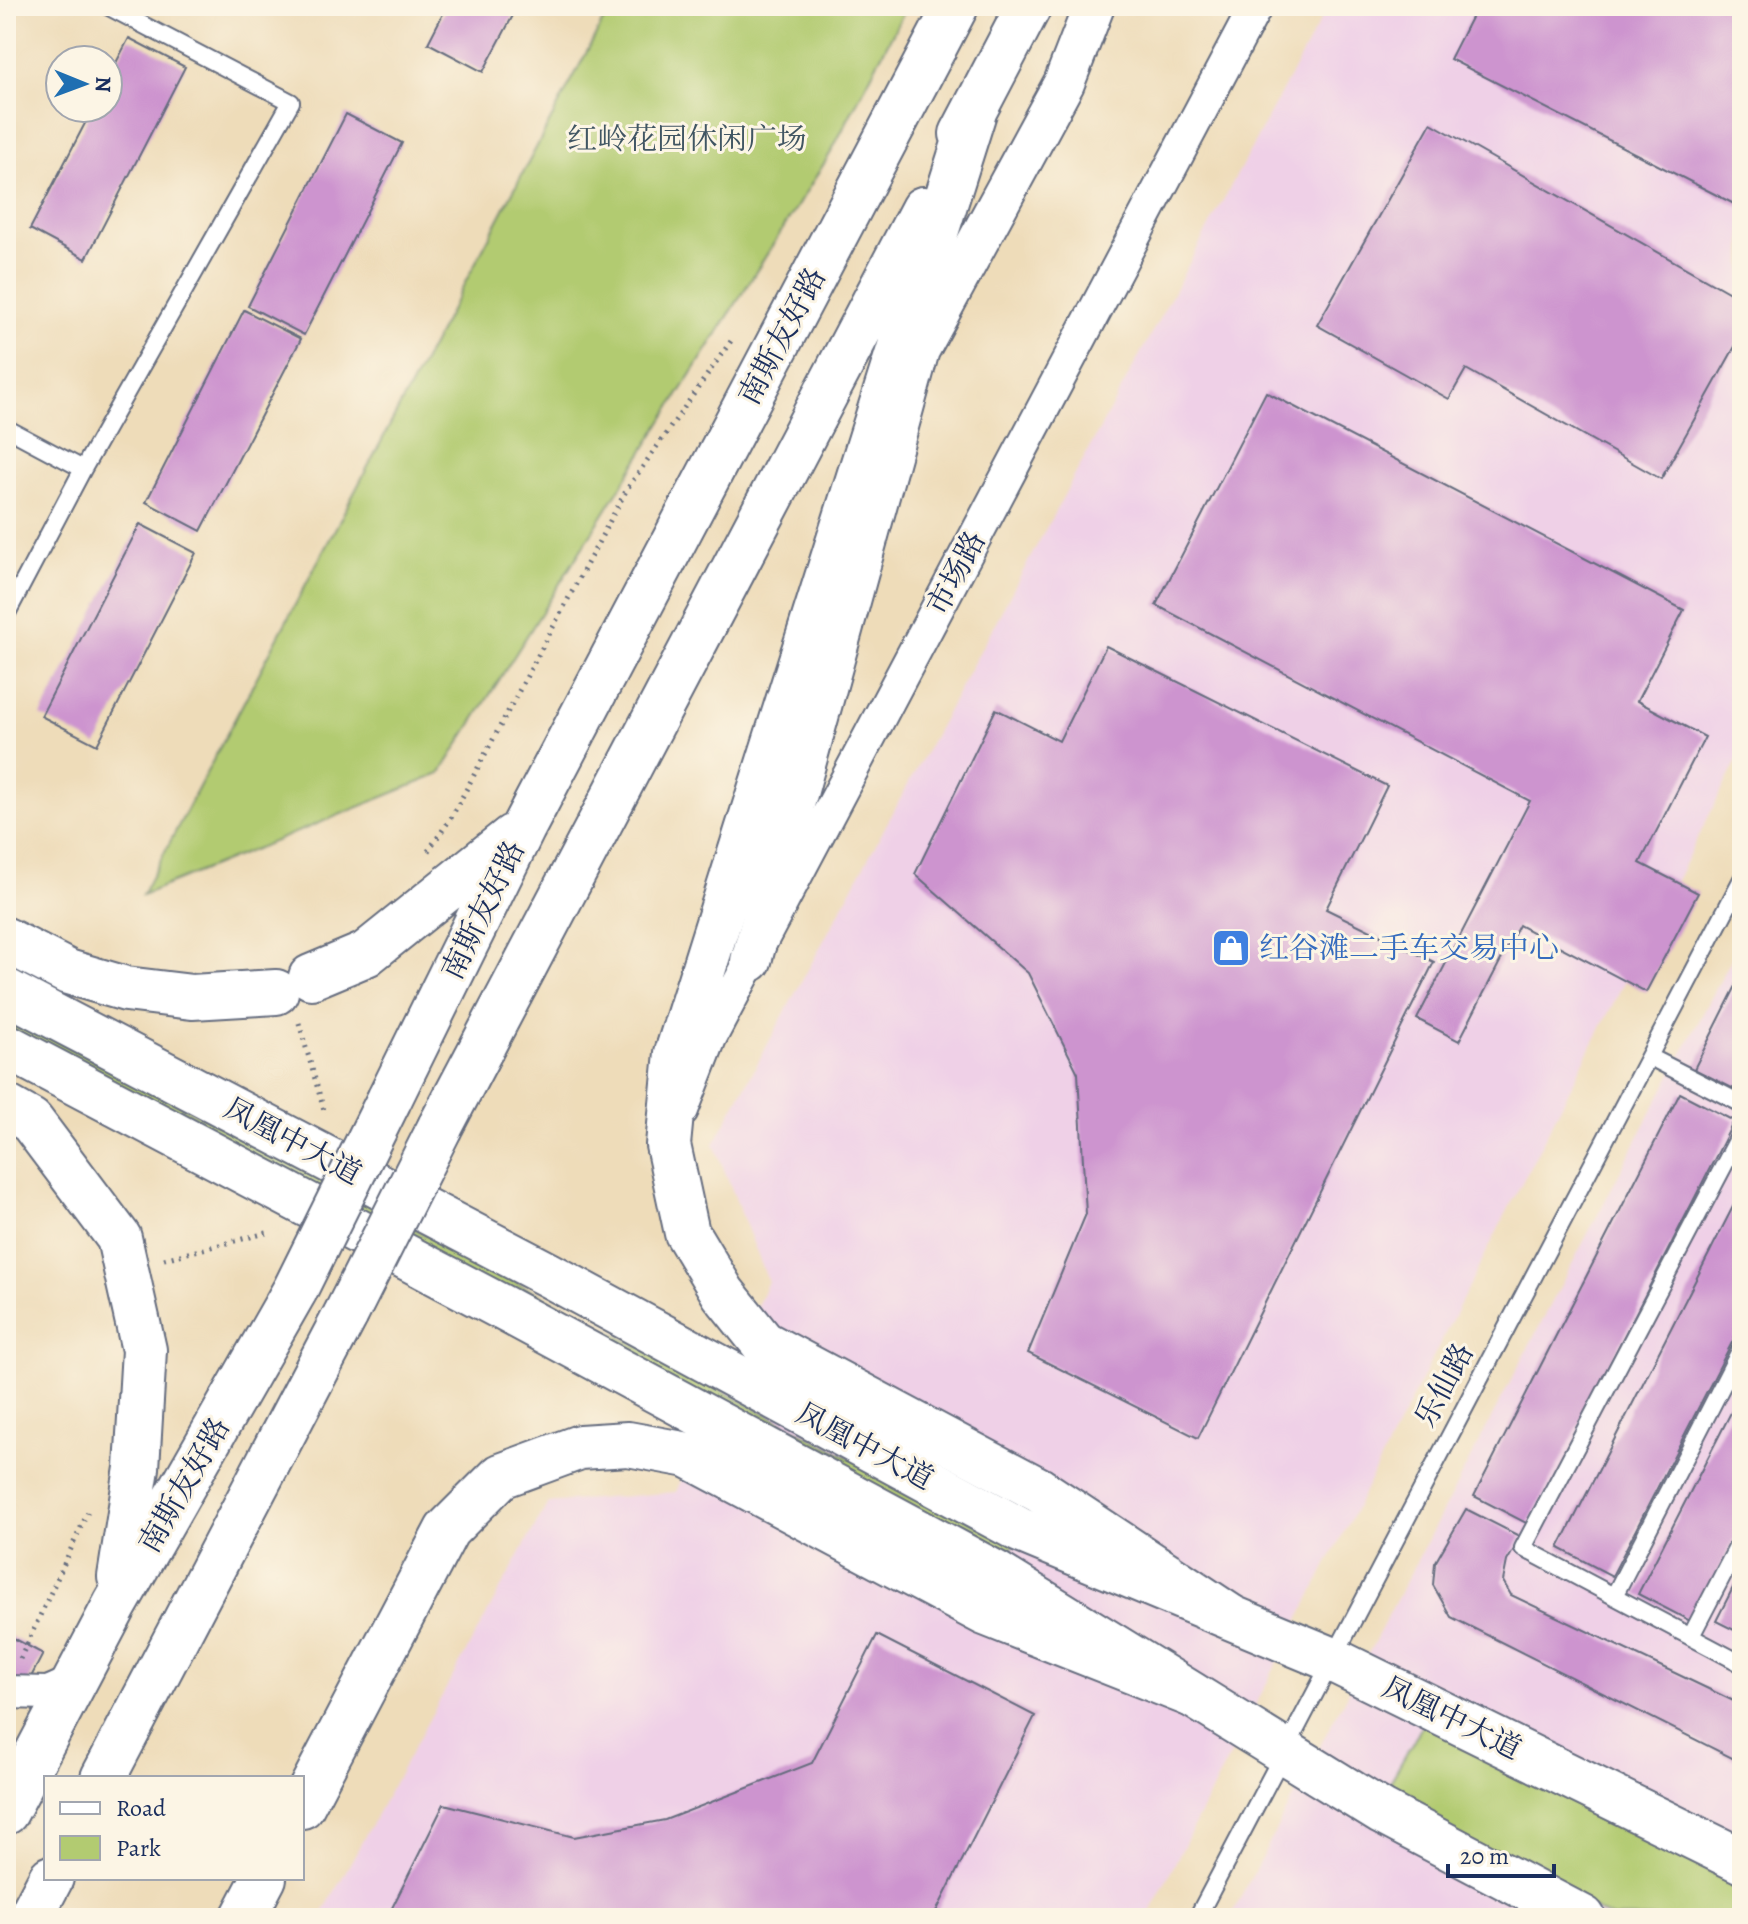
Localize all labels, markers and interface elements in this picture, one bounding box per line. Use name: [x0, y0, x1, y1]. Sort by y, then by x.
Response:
north arrow: [44, 44, 124, 124]
text: N: [88, 76, 118, 93]
park label: 红岭花园休闲广场: [567, 119, 807, 159]
street label: 南斯友好路: [729, 260, 835, 412]
street label: 市场路: [917, 524, 995, 622]
street label: 南斯友好路: [432, 834, 534, 986]
shop icon: 红谷滩二手车交易中心: [1210, 927, 1252, 969]
place label: 红谷滩二手车交易中心: [1259, 928, 1559, 968]
street label: 凤凰中大道: [217, 1088, 369, 1194]
street label: 乐仙路: [1405, 1336, 1483, 1434]
street label: 凤凰中大道: [789, 1393, 941, 1499]
street label: 南斯友好路: [129, 1410, 239, 1560]
street label: 凤凰中大道: [1376, 1667, 1528, 1769]
legend: [44, 1776, 304, 1880]
text: Road: [116, 1792, 166, 1824]
scale bar: [1448, 1828, 1554, 1878]
text: Park: [116, 1832, 161, 1864]
text: 20 m: [1460, 1840, 1509, 1872]

